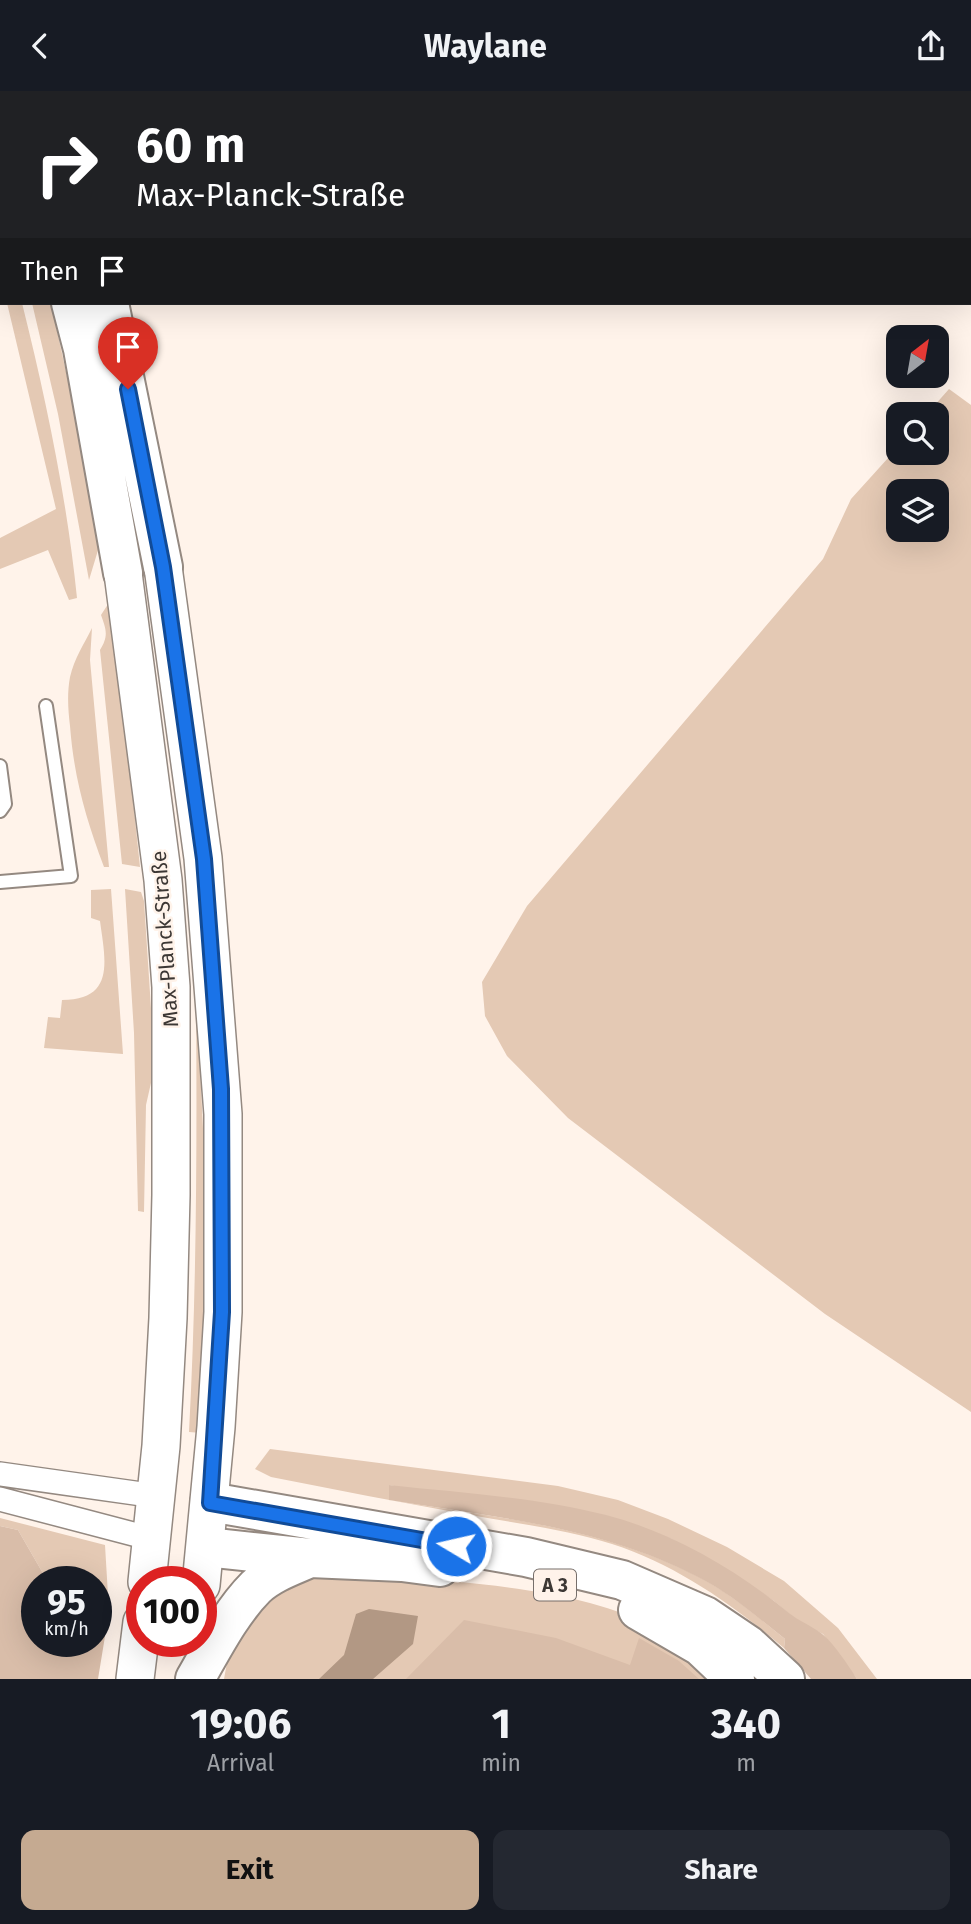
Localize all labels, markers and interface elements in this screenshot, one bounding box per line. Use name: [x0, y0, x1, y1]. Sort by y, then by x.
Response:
icon: back: [21, 27, 59, 65]
text: Waylane: [424, 27, 547, 65]
icon: share: [912, 27, 950, 65]
text: 60 m: [136, 116, 245, 175]
icon: right: [21, 119, 112, 210]
text: Max-Planck-Straße: [136, 176, 405, 214]
icon: arrive: [93, 252, 131, 290]
text: Then: [21, 256, 79, 287]
pin: [98, 317, 158, 389]
north arrow: [886, 325, 948, 389]
map controls: [886, 325, 949, 542]
icon: arrive: [109, 328, 147, 366]
button: search: [886, 402, 949, 465]
button: layers: [886, 479, 949, 542]
street label: Max-Planck-Straße: [146, 850, 184, 1028]
position arrow: [419, 1509, 493, 1583]
speed limit sign: 100: [126, 1566, 217, 1657]
road number: A 3: [534, 1569, 576, 1601]
text: 95: [47, 1581, 86, 1623]
text: km/h: [44, 1618, 89, 1640]
text: 19:06: [190, 1699, 291, 1749]
text: 1: [491, 1699, 511, 1749]
text: 340: [711, 1699, 781, 1749]
text: Arrival: [207, 1749, 274, 1777]
text: min: [481, 1749, 521, 1777]
text: m: [736, 1749, 756, 1777]
button: Exit: [21, 1830, 479, 1910]
button: Share: [493, 1830, 950, 1910]

